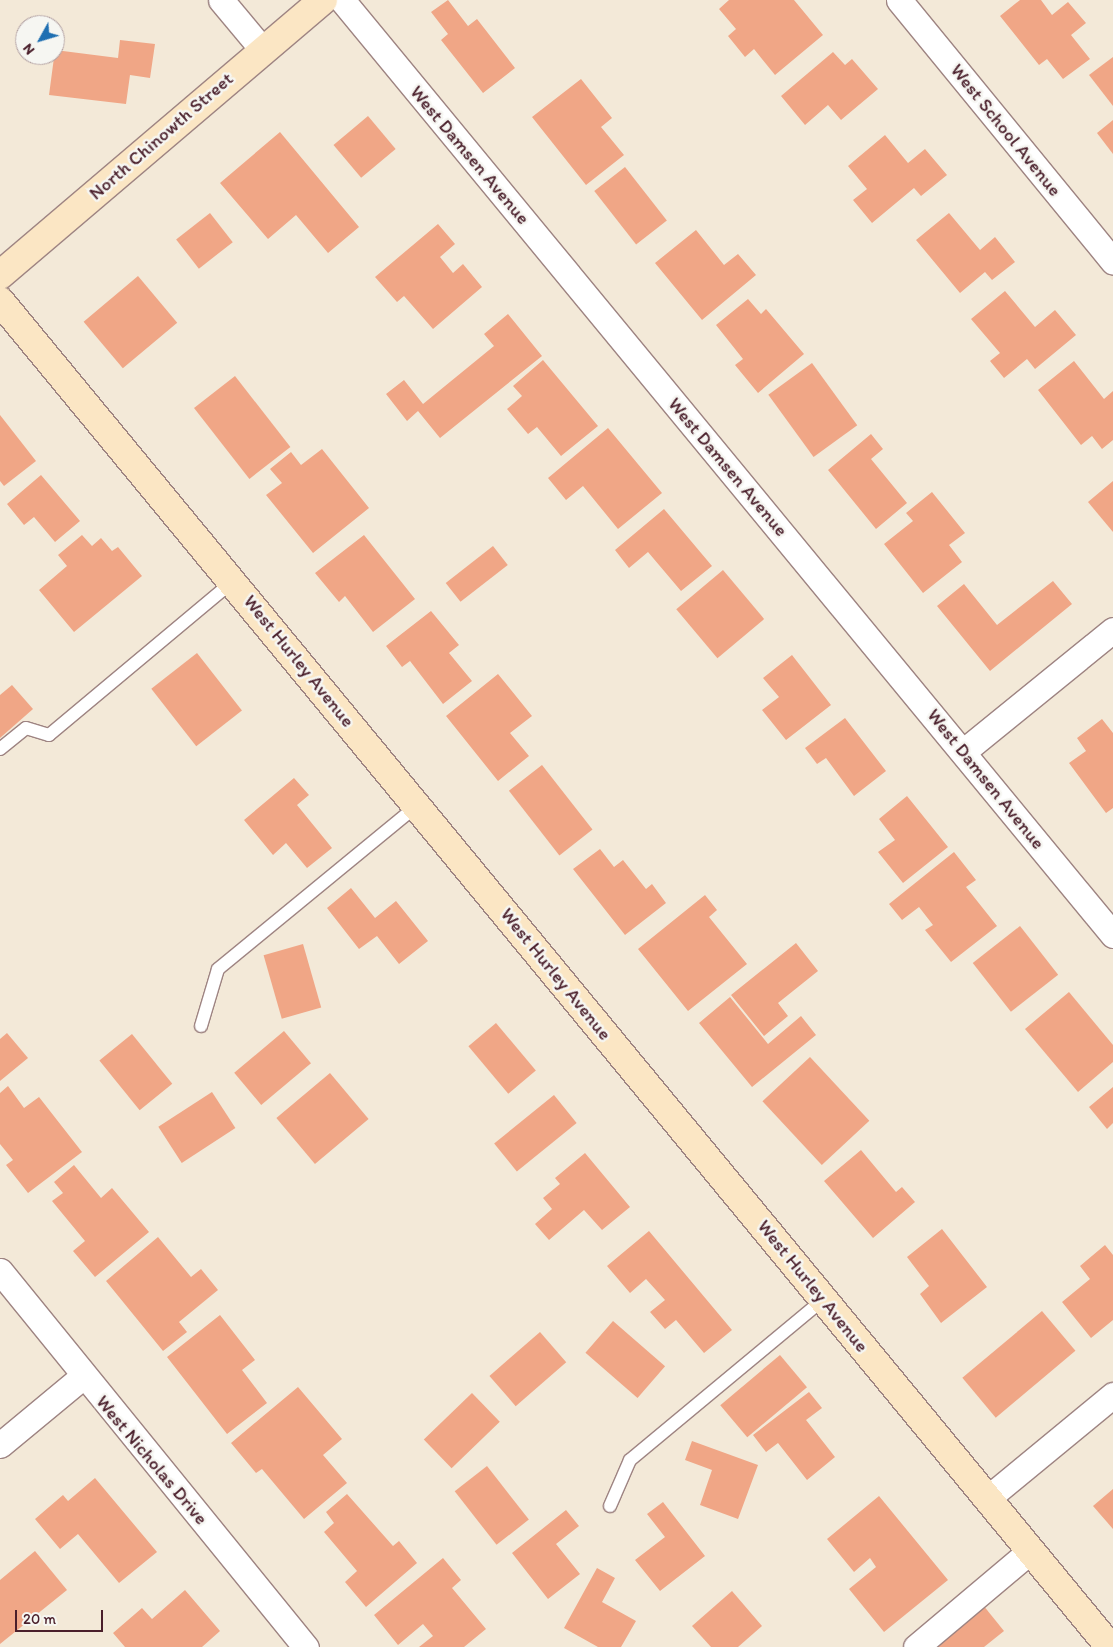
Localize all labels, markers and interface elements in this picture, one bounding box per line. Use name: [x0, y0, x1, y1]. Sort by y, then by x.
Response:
north arrow: [15, 15, 65, 65]
text: N: [19, 40, 38, 58]
street label: West School Avenue: [946, 60, 1066, 200]
street label: North Chinowth Street: [84, 67, 238, 205]
street label: West Damsen Avenue: [405, 81, 535, 229]
street label: West Damsen Avenue: [663, 393, 793, 541]
street label: West Hurley Avenue: [239, 591, 359, 731]
street label: West Damsen Avenue: [922, 704, 1050, 854]
street label: West Hurley Avenue: [496, 904, 616, 1044]
street label: West Hurley Avenue: [753, 1216, 873, 1356]
street label: West Nicholas Drive: [91, 1391, 213, 1529]
scale bar: [18, 1600, 105, 1632]
text: 20 m: [23, 1610, 56, 1628]

